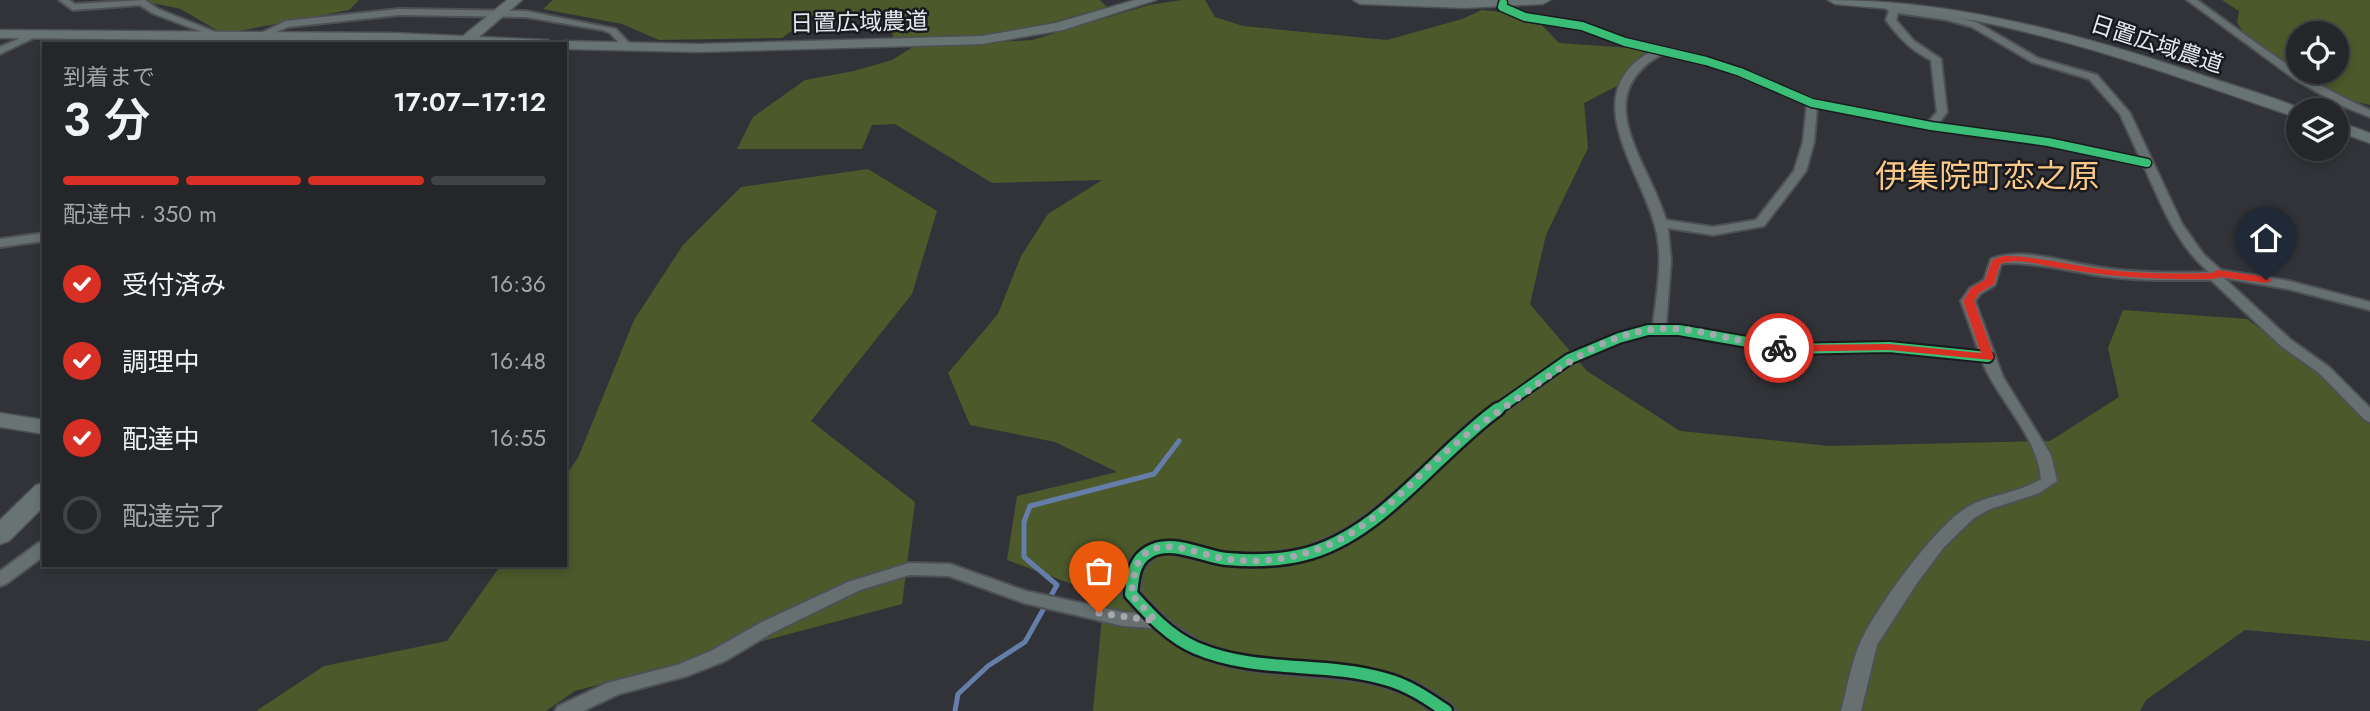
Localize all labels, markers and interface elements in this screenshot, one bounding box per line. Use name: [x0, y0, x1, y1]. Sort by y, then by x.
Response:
street label: 日置広域農道: [790, 4, 928, 40]
street label: 日置広域農道: [2086, 7, 2228, 81]
map controls: [2286, 21, 2349, 161]
button: locate: [2286, 21, 2349, 84]
text: 到着まで: [63, 60, 155, 94]
text: 17:07–17:12: [393, 83, 546, 121]
text: 3 分: [63, 87, 150, 153]
button: layers: [2286, 98, 2349, 161]
district label: 伊集院町恋之原: [1875, 153, 2099, 199]
text: 配達中 · 350 m: [63, 197, 217, 231]
pin: [2236, 208, 2296, 280]
icon: home: [2247, 219, 2285, 257]
icon: check: [63, 265, 101, 303]
text: 受付済み: [122, 266, 226, 304]
text: 16:36: [490, 267, 546, 301]
courier: [1744, 313, 1814, 383]
icon: bike: [1760, 329, 1798, 367]
icon: check: [63, 342, 101, 380]
text: 調理中: [122, 343, 200, 381]
text: 16:48: [490, 344, 546, 378]
icon: check: [63, 419, 101, 457]
text: 配達中: [122, 420, 200, 458]
text: 16:55: [490, 421, 546, 455]
text: 配達完了: [122, 497, 226, 535]
pin: [1069, 541, 1129, 613]
icon: bag: [1080, 552, 1118, 590]

